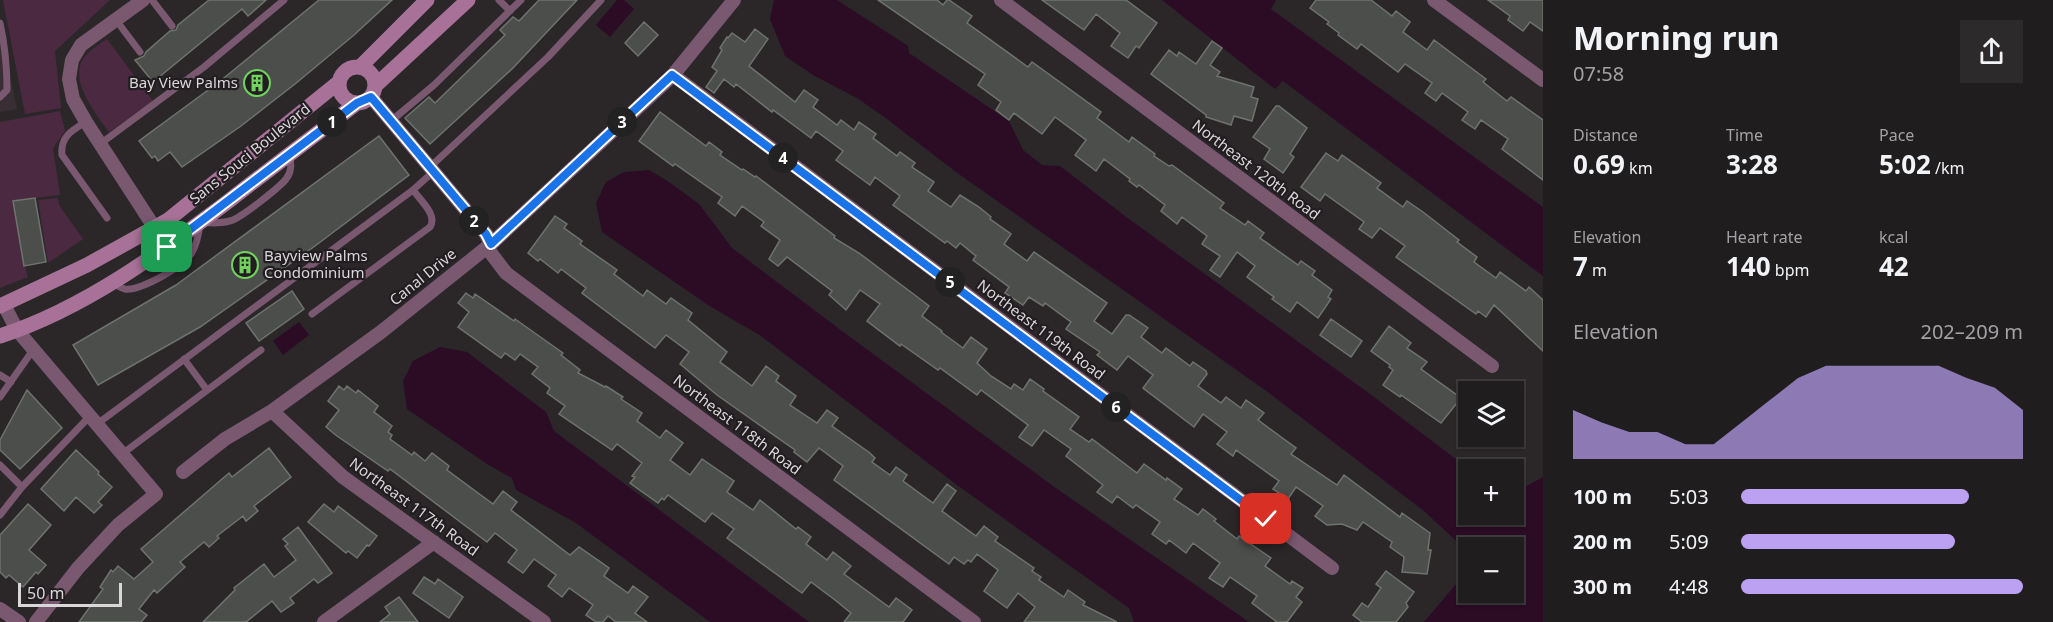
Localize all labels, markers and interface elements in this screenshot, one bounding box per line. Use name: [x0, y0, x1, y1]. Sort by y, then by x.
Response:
text: Morning run: [1573, 15, 1779, 60]
button: share: [1960, 20, 2023, 83]
text: 07:58: [1573, 60, 1624, 87]
building icon: Bay View Palms: [242, 68, 272, 98]
place label: Bay View Palms: [129, 72, 238, 92]
street label: Sans Souci Boulevard: [185, 98, 314, 208]
pin: 1: [317, 107, 347, 137]
pin: 3: [607, 107, 637, 137]
text: 1: [327, 111, 337, 133]
text: 3: [617, 111, 627, 133]
street label: Northeast 120th Road: [1189, 115, 1325, 224]
text: Distance: [1573, 124, 1638, 146]
text: Time: [1726, 124, 1763, 146]
text: Pace: [1879, 124, 1914, 146]
pin: 4: [768, 143, 798, 173]
text: 0.69: [1573, 146, 1625, 182]
text: 3:28: [1726, 146, 1778, 182]
text: 5:02: [1879, 146, 1931, 182]
text: 4: [778, 147, 788, 169]
text: km: [1625, 157, 1653, 179]
text: /km: [1931, 157, 1965, 179]
pin: 2: [459, 206, 489, 236]
text: 2: [469, 210, 479, 232]
pin: [141, 221, 192, 272]
text: Elevation: [1573, 226, 1641, 248]
text: Heart rate: [1726, 226, 1802, 248]
text: kcal: [1879, 226, 1908, 248]
icon: arrive: [150, 230, 183, 263]
street label: Canal Drive: [385, 243, 460, 309]
place label: Bayview Palms Condominium: [264, 245, 368, 282]
text: 7: [1573, 248, 1588, 284]
text: 140: [1726, 248, 1771, 284]
text: 42: [1879, 248, 1909, 284]
building icon: Bayview Palms Condominium: [230, 250, 260, 280]
text: m: [1588, 259, 1607, 281]
text: bpm: [1771, 259, 1809, 281]
pin: 5: [935, 267, 965, 297]
text: 5: [945, 271, 955, 293]
street label: Northeast 119th Road: [974, 275, 1110, 384]
text: Elevation: [1573, 318, 1658, 345]
text: 202–209 m: [1920, 318, 2023, 345]
street label: Northeast 118th Road: [670, 370, 806, 479]
map controls: [1458, 381, 1524, 603]
button: layers: [1458, 381, 1524, 447]
pin: 6: [1101, 392, 1131, 422]
text: 6: [1111, 396, 1121, 418]
street label: Northeast 117th Road: [346, 453, 483, 560]
button: +: [1458, 459, 1524, 525]
text: 100 m: [1573, 483, 1632, 510]
text: 5:03: [1669, 483, 1709, 510]
pin: [1240, 493, 1291, 544]
icon: check: [1249, 502, 1282, 535]
text: 200 m: [1573, 528, 1632, 555]
text: 5:09: [1669, 528, 1709, 555]
button: −: [1458, 537, 1524, 603]
text: 300 m: [1573, 573, 1632, 600]
text: 4:48: [1669, 573, 1709, 600]
scale bar: [18, 580, 122, 608]
text: 50 m: [27, 582, 64, 604]

